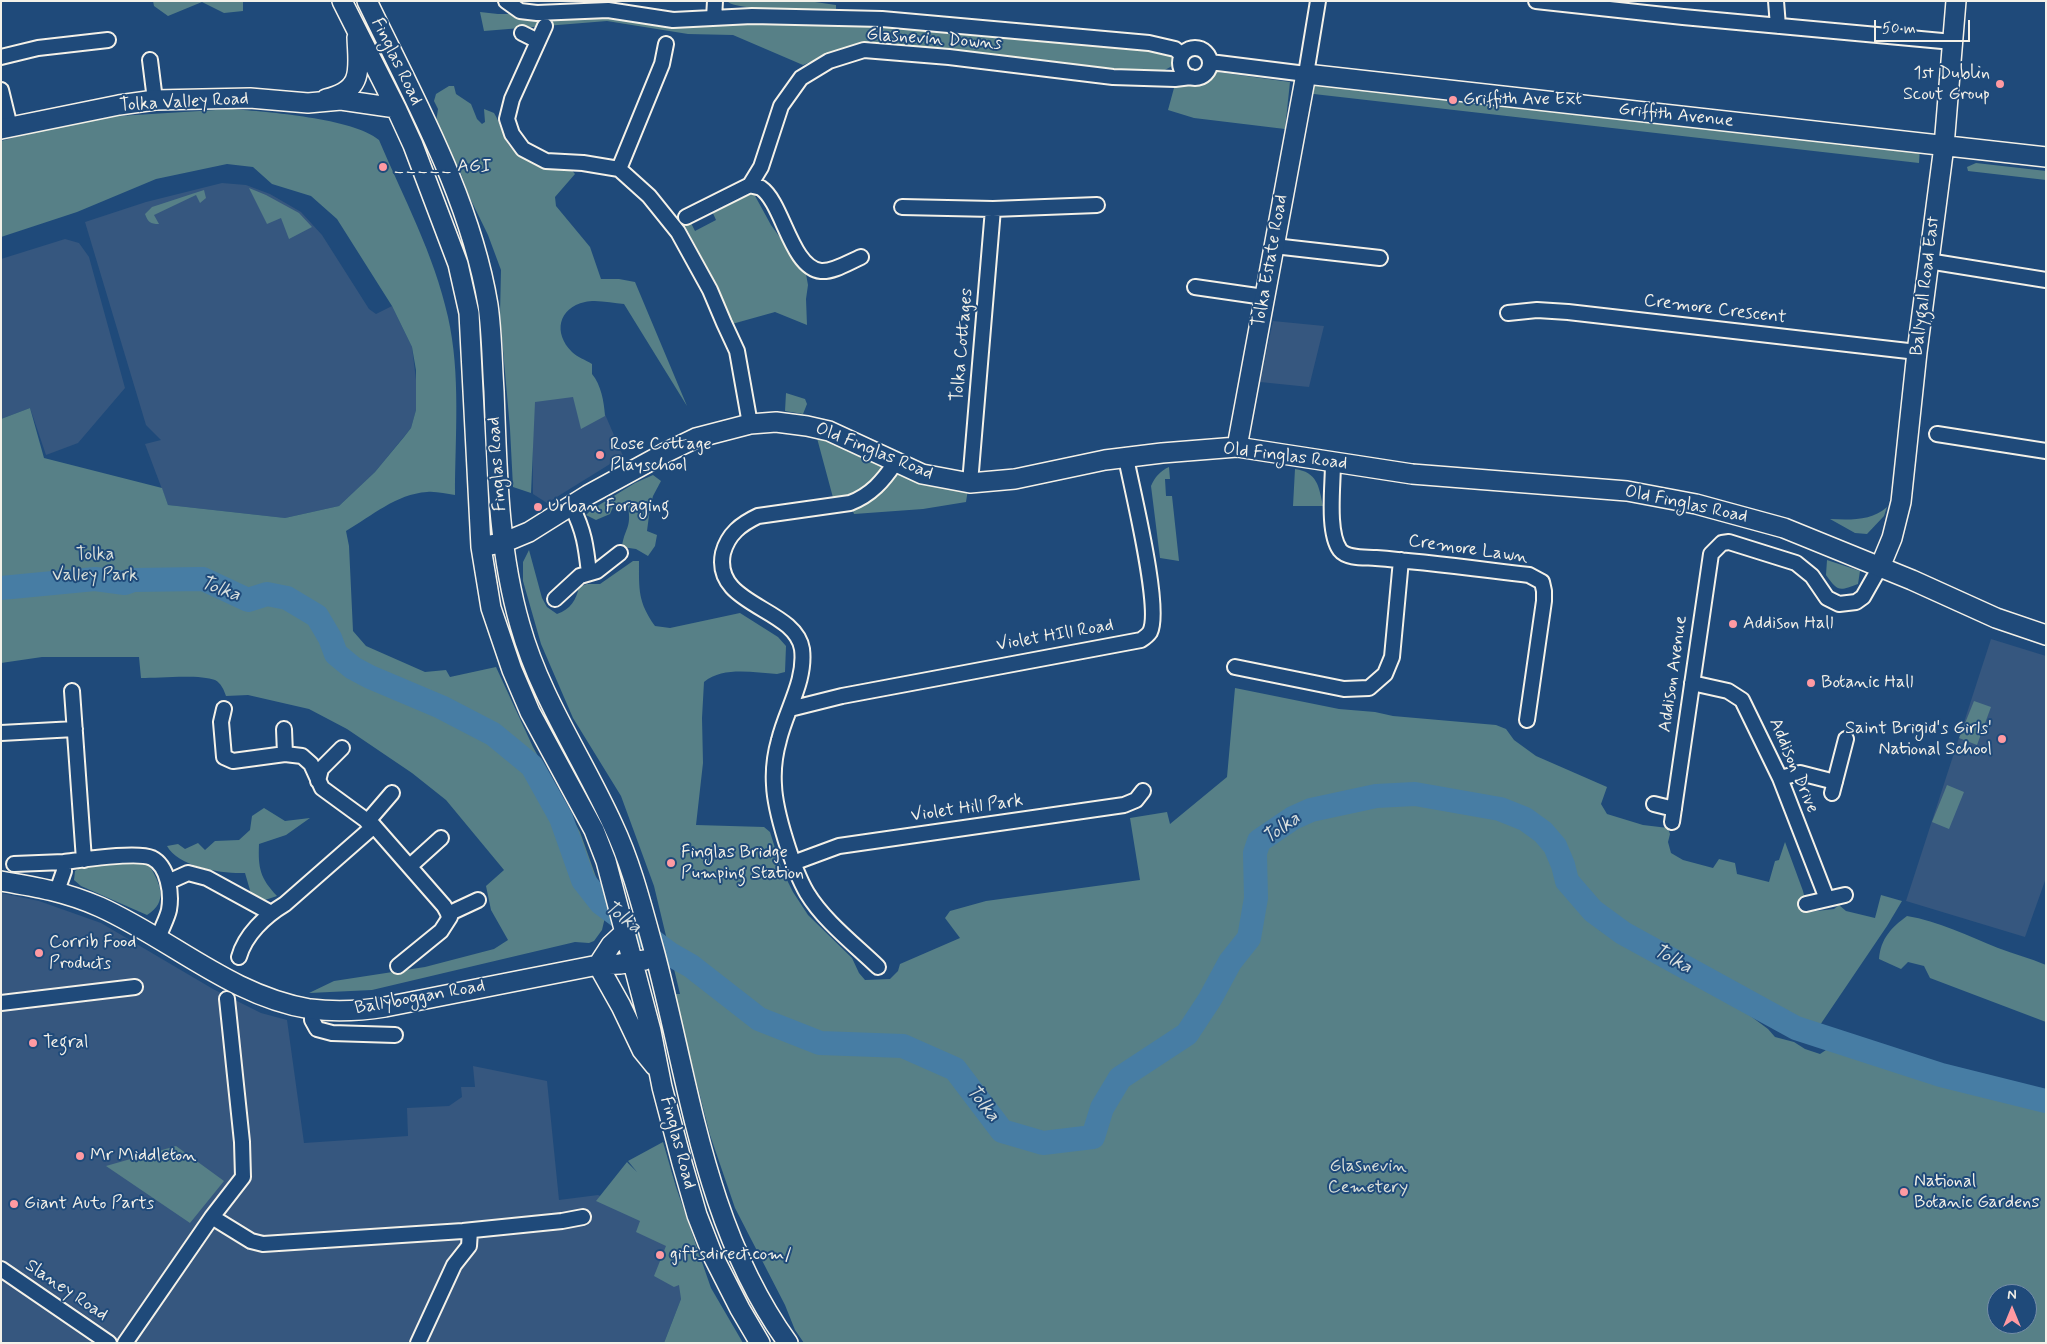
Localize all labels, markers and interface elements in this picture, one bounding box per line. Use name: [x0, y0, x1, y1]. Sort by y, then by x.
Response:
scale bar: [1877, 10, 1973, 42]
street label: Finglas Road: [366, 15, 426, 109]
text: 50 m: [1882, 19, 1916, 39]
street label: Glasnevin Downs: [865, 24, 1003, 56]
place label: 1st Dublin Scout Group: [1903, 63, 1990, 106]
marker: 1st Dublin Scout Group: [1994, 78, 2006, 90]
street label: Tolka Valley Road: [119, 89, 249, 117]
place label: Griffith Ave Ext: [1463, 89, 1582, 111]
marker: Griffith Ave Ext: [1447, 94, 1459, 106]
street label: Griffith Avenue: [1617, 99, 1735, 133]
place label: _____ AGI: [393, 156, 491, 178]
marker: _____ AGI: [377, 161, 389, 173]
street label: Tolka Estate Road: [1249, 193, 1293, 329]
street label: Ballygall Road East: [1907, 215, 1945, 357]
street label: Tolka Cottages: [947, 287, 979, 403]
street label: Cremore Crescent: [1642, 291, 1788, 329]
street label: Finglas Road: [484, 416, 512, 512]
street label: Old Finglas Road: [812, 419, 936, 485]
place label: Rose Cottage Playschool: [610, 434, 712, 476]
street label: Old Finglas Road: [1222, 439, 1348, 475]
marker: Rose Cottage Playschool: [594, 449, 606, 461]
street label: Old Finglas Road: [1623, 481, 1749, 529]
place label: Urban Foraging: [548, 496, 669, 518]
marker: Urban Foraging: [532, 501, 544, 513]
street label: Cremore Lawn: [1407, 531, 1529, 569]
park label: Tolka Valley Park: [52, 544, 138, 586]
water label: Tolka: [197, 572, 243, 608]
place label: Addison Hall: [1743, 613, 1833, 635]
street label: Addison Avenue: [1655, 614, 1693, 734]
street label: Violet HIll Road: [995, 615, 1115, 657]
marker: Addison Hall: [1727, 618, 1739, 630]
place label: Botanic Hall: [1821, 672, 1913, 694]
marker: Botanic Hall: [1805, 677, 1817, 689]
street label: Addison Drive: [1763, 715, 1823, 817]
place label: Saint Brigid's Girls' National School: [1845, 718, 1992, 761]
marker: Saint Brigid's Girls' National School: [1996, 733, 2008, 745]
street label: Violet Hill Park: [910, 790, 1024, 828]
water label: Tolka: [1259, 808, 1305, 850]
place label: Finglas Bridge Pumping Station: [681, 842, 804, 884]
marker: Finglas Bridge Pumping Station: [665, 857, 677, 869]
water label: Tolka: [599, 897, 645, 939]
place label: Corrib Food Products: [49, 932, 136, 974]
water label: Tolka: [1649, 940, 1695, 980]
marker: Corrib Food Products: [33, 947, 45, 959]
street label: Ballyboggan Road: [353, 976, 487, 1020]
place label: Tegral: [43, 1032, 89, 1054]
marker: Tegral: [27, 1037, 39, 1049]
water label: Tolka: [961, 1081, 1003, 1127]
street label: Finglas Road: [654, 1095, 700, 1191]
place label: Mr Middleton: [90, 1145, 196, 1167]
marker: Mr Middleton: [74, 1150, 86, 1162]
park label: Glasnevin Cemetery: [1328, 1156, 1408, 1198]
place label: National Botanic Gardens: [1914, 1171, 2039, 1214]
marker: National Botanic Gardens: [1898, 1186, 1910, 1198]
place label: Giant Auto Parts: [24, 1193, 154, 1215]
marker: Giant Auto Parts: [8, 1198, 20, 1210]
place label: giftsdirect.com/: [670, 1244, 792, 1266]
marker: giftsdirect.com/: [654, 1249, 666, 1261]
street label: Slaney Road: [20, 1255, 112, 1327]
north arrow: [1987, 1284, 2037, 1334]
text: N: [2007, 1286, 2017, 1304]

